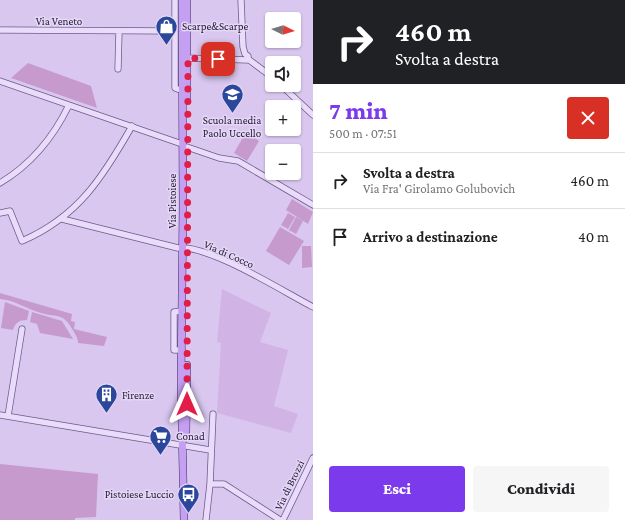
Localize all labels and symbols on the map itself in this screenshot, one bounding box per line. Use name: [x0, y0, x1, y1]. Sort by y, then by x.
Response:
north arrow: [265, 12, 301, 48]
shop icon: Scarpe&Scarpe: [153, 13, 179, 46]
street label: Via Veneto: [36, 15, 83, 27]
place label: Scarpe&Scarpe: [182, 20, 248, 33]
pin: [201, 42, 235, 76]
school or university icon: Scuola media Paolo Uccello: [219, 81, 245, 114]
place label: Scuola media Paolo Uccello: [203, 114, 262, 139]
street label: Via Pistoiese: [166, 173, 178, 228]
street label: Via di Cocco: [202, 238, 256, 271]
building icon: Firenze: [93, 382, 119, 415]
position arrow: [166, 383, 208, 425]
place label: Firenze: [122, 389, 154, 401]
supermarket icon: Conad: [148, 423, 174, 456]
place label: Conad: [176, 430, 205, 442]
street label: Via di Brozzi: [272, 458, 306, 512]
bus stop icon: Pistoiese Luccio: [176, 481, 202, 514]
place label: Pistoiese Luccio: [105, 488, 175, 500]

